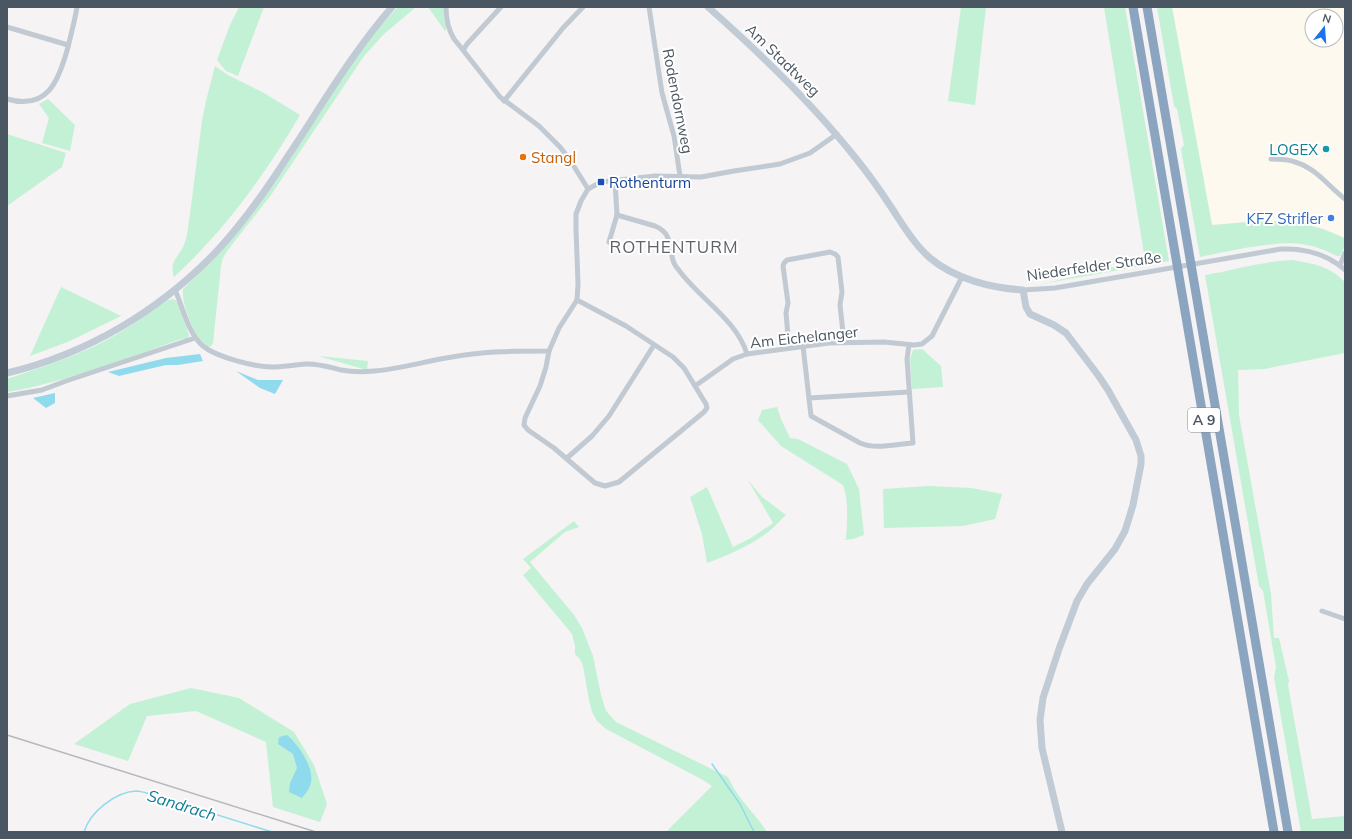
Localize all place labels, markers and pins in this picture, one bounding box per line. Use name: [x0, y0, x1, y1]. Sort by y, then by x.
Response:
place label: LOGEX: [1269, 140, 1318, 159]
marker: LOGEX: [1321, 144, 1331, 154]
place label: Stangl: [531, 148, 576, 167]
marker: Stangl: [518, 152, 528, 162]
place label: Rothenturm: [609, 173, 691, 192]
marker: Rothenturm: [596, 177, 606, 187]
place label: KFZ Strifler: [1247, 209, 1324, 228]
marker: KFZ Strifler: [1326, 213, 1336, 223]

